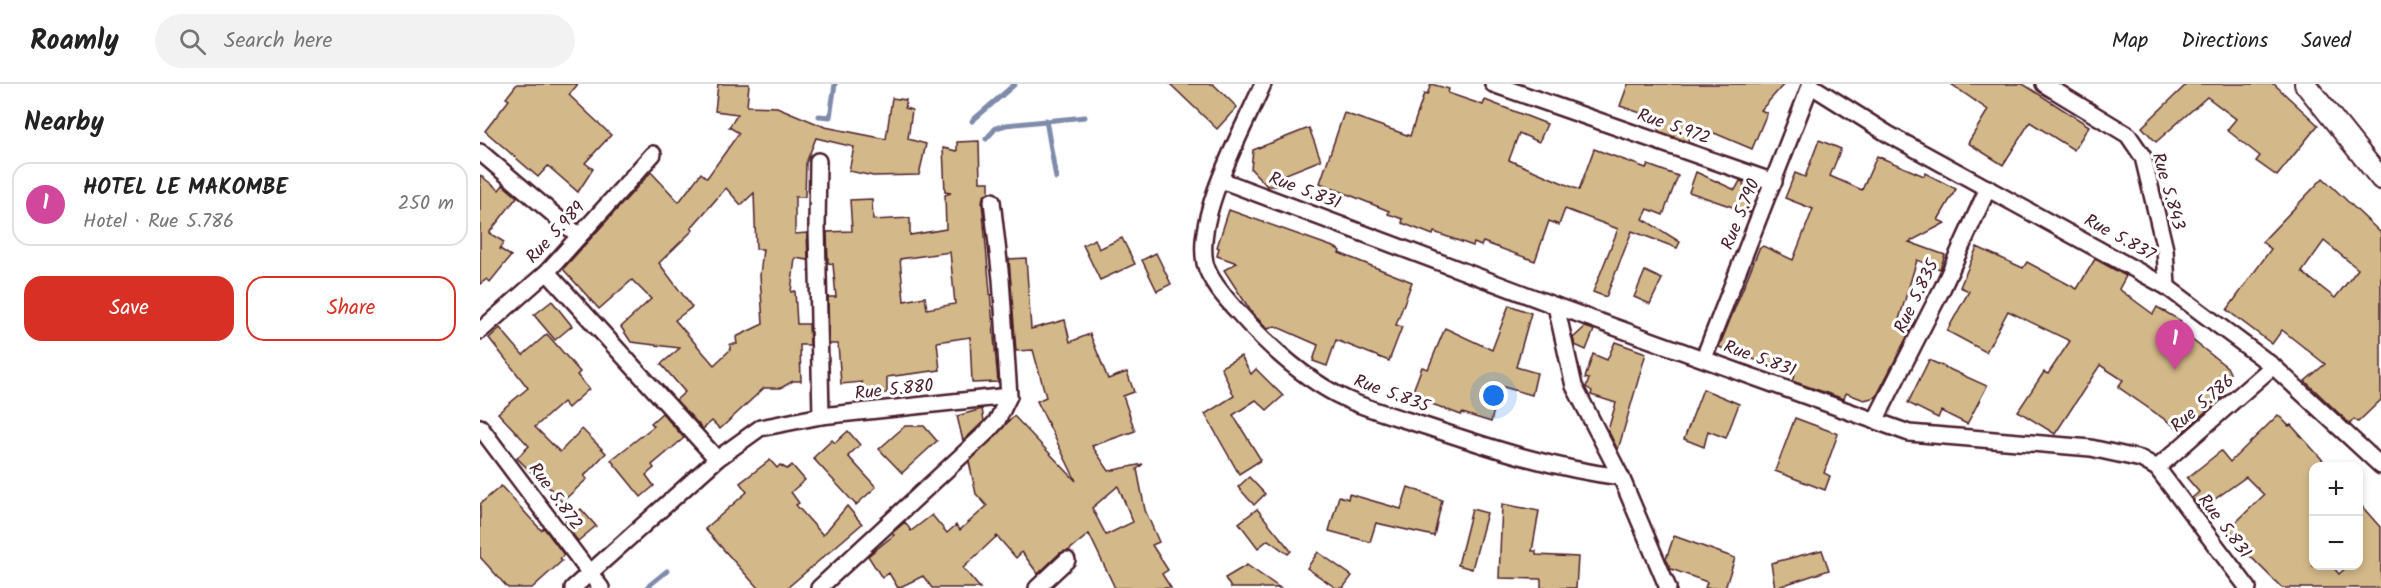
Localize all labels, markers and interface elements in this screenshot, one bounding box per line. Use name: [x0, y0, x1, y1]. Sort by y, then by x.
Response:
search box: [155, 14, 575, 68]
text: Roamly: [30, 19, 119, 64]
text: Search here: [224, 24, 332, 59]
icon: search: [176, 25, 209, 58]
text: Map: [2112, 25, 2148, 58]
text: Directions: [2181, 25, 2268, 58]
text: Saved: [2301, 25, 2351, 58]
street label: Rue 5.972: [1633, 101, 1714, 153]
text: Nearby: [24, 102, 104, 144]
street label: Rue 5.843: [2143, 149, 2192, 234]
street label: Rue 5.831: [1264, 164, 1345, 218]
text: HOTEL LE MAKOMBE: [83, 171, 288, 206]
street label: Rue 5.790: [1714, 175, 1769, 255]
text: 1: [42, 188, 49, 220]
text: 250 m: [398, 188, 454, 220]
street label: Rue 5.989: [519, 195, 593, 271]
text: Hotel · Rue 5.786: [83, 206, 234, 238]
street label: Rue 5.837: [2078, 207, 2161, 270]
street label: Rue 5.835: [1887, 254, 1948, 339]
button: Save: [24, 276, 234, 341]
button: Share: [246, 276, 456, 341]
pin: 1: [2156, 320, 2194, 370]
street label: Rue 5.831: [1719, 333, 1800, 386]
street label: Rue 5.835: [1349, 367, 1435, 422]
street label: Rue 5.786: [2164, 368, 2242, 441]
street label: Rue 5.880: [853, 372, 935, 409]
your location: [1479, 381, 1508, 410]
street label: Rue 5.872: [520, 457, 589, 537]
map controls: [2309, 462, 2363, 570]
button: +: [2309, 462, 2363, 516]
street label: Rue 5.831: [2190, 488, 2258, 566]
button: −: [2309, 516, 2363, 570]

